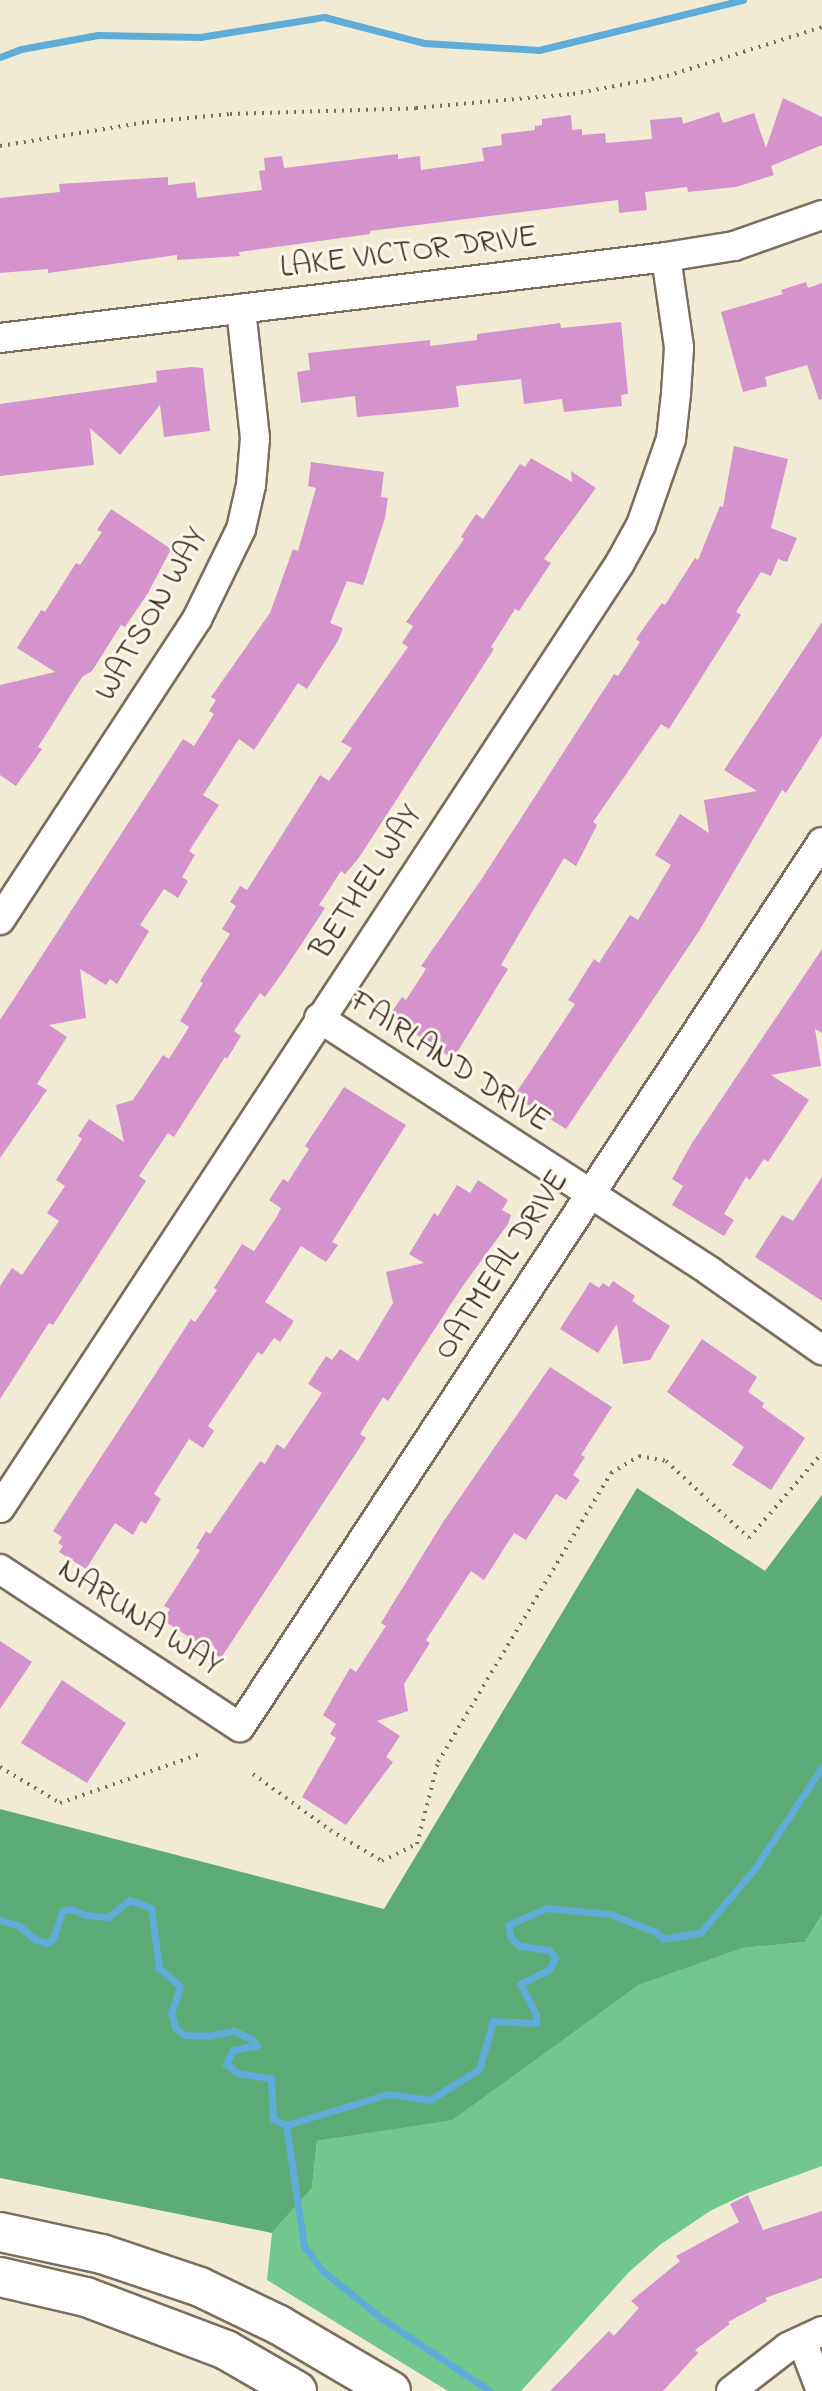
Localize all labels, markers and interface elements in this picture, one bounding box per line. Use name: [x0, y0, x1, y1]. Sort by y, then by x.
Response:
street label: LAKE VICTOR DRIVE: [278, 219, 540, 289]
street label: WATSON WAY: [88, 522, 218, 708]
street label: BETHEL WAY: [304, 799, 432, 967]
street label: FAIRLAND DRIVE: [341, 984, 557, 1142]
street label: OATMEAL DRIVE: [427, 1164, 579, 1368]
street label: NARUNA WAY: [50, 1552, 228, 1686]

